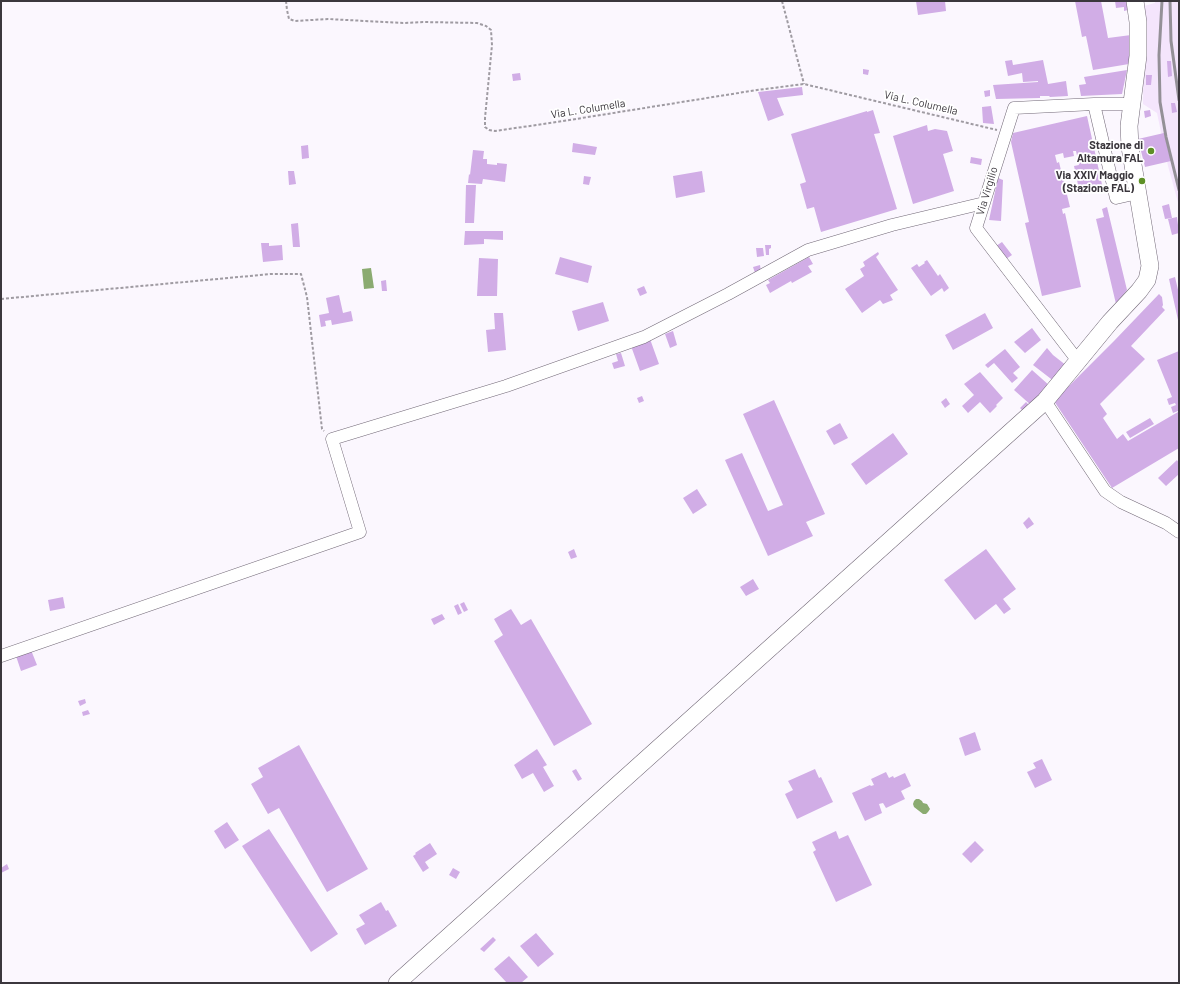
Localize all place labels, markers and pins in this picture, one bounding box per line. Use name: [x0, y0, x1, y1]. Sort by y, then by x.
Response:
place label: Stazione di Altamura FAL: [1077, 138, 1143, 164]
marker: Stazione di Altamura FAL: [1146, 146, 1156, 156]
place label: Via XXIV Maggio (Stazione FAL): [1056, 168, 1134, 194]
marker: Via XXIV Maggio (Stazione FAL): [1137, 176, 1147, 186]

